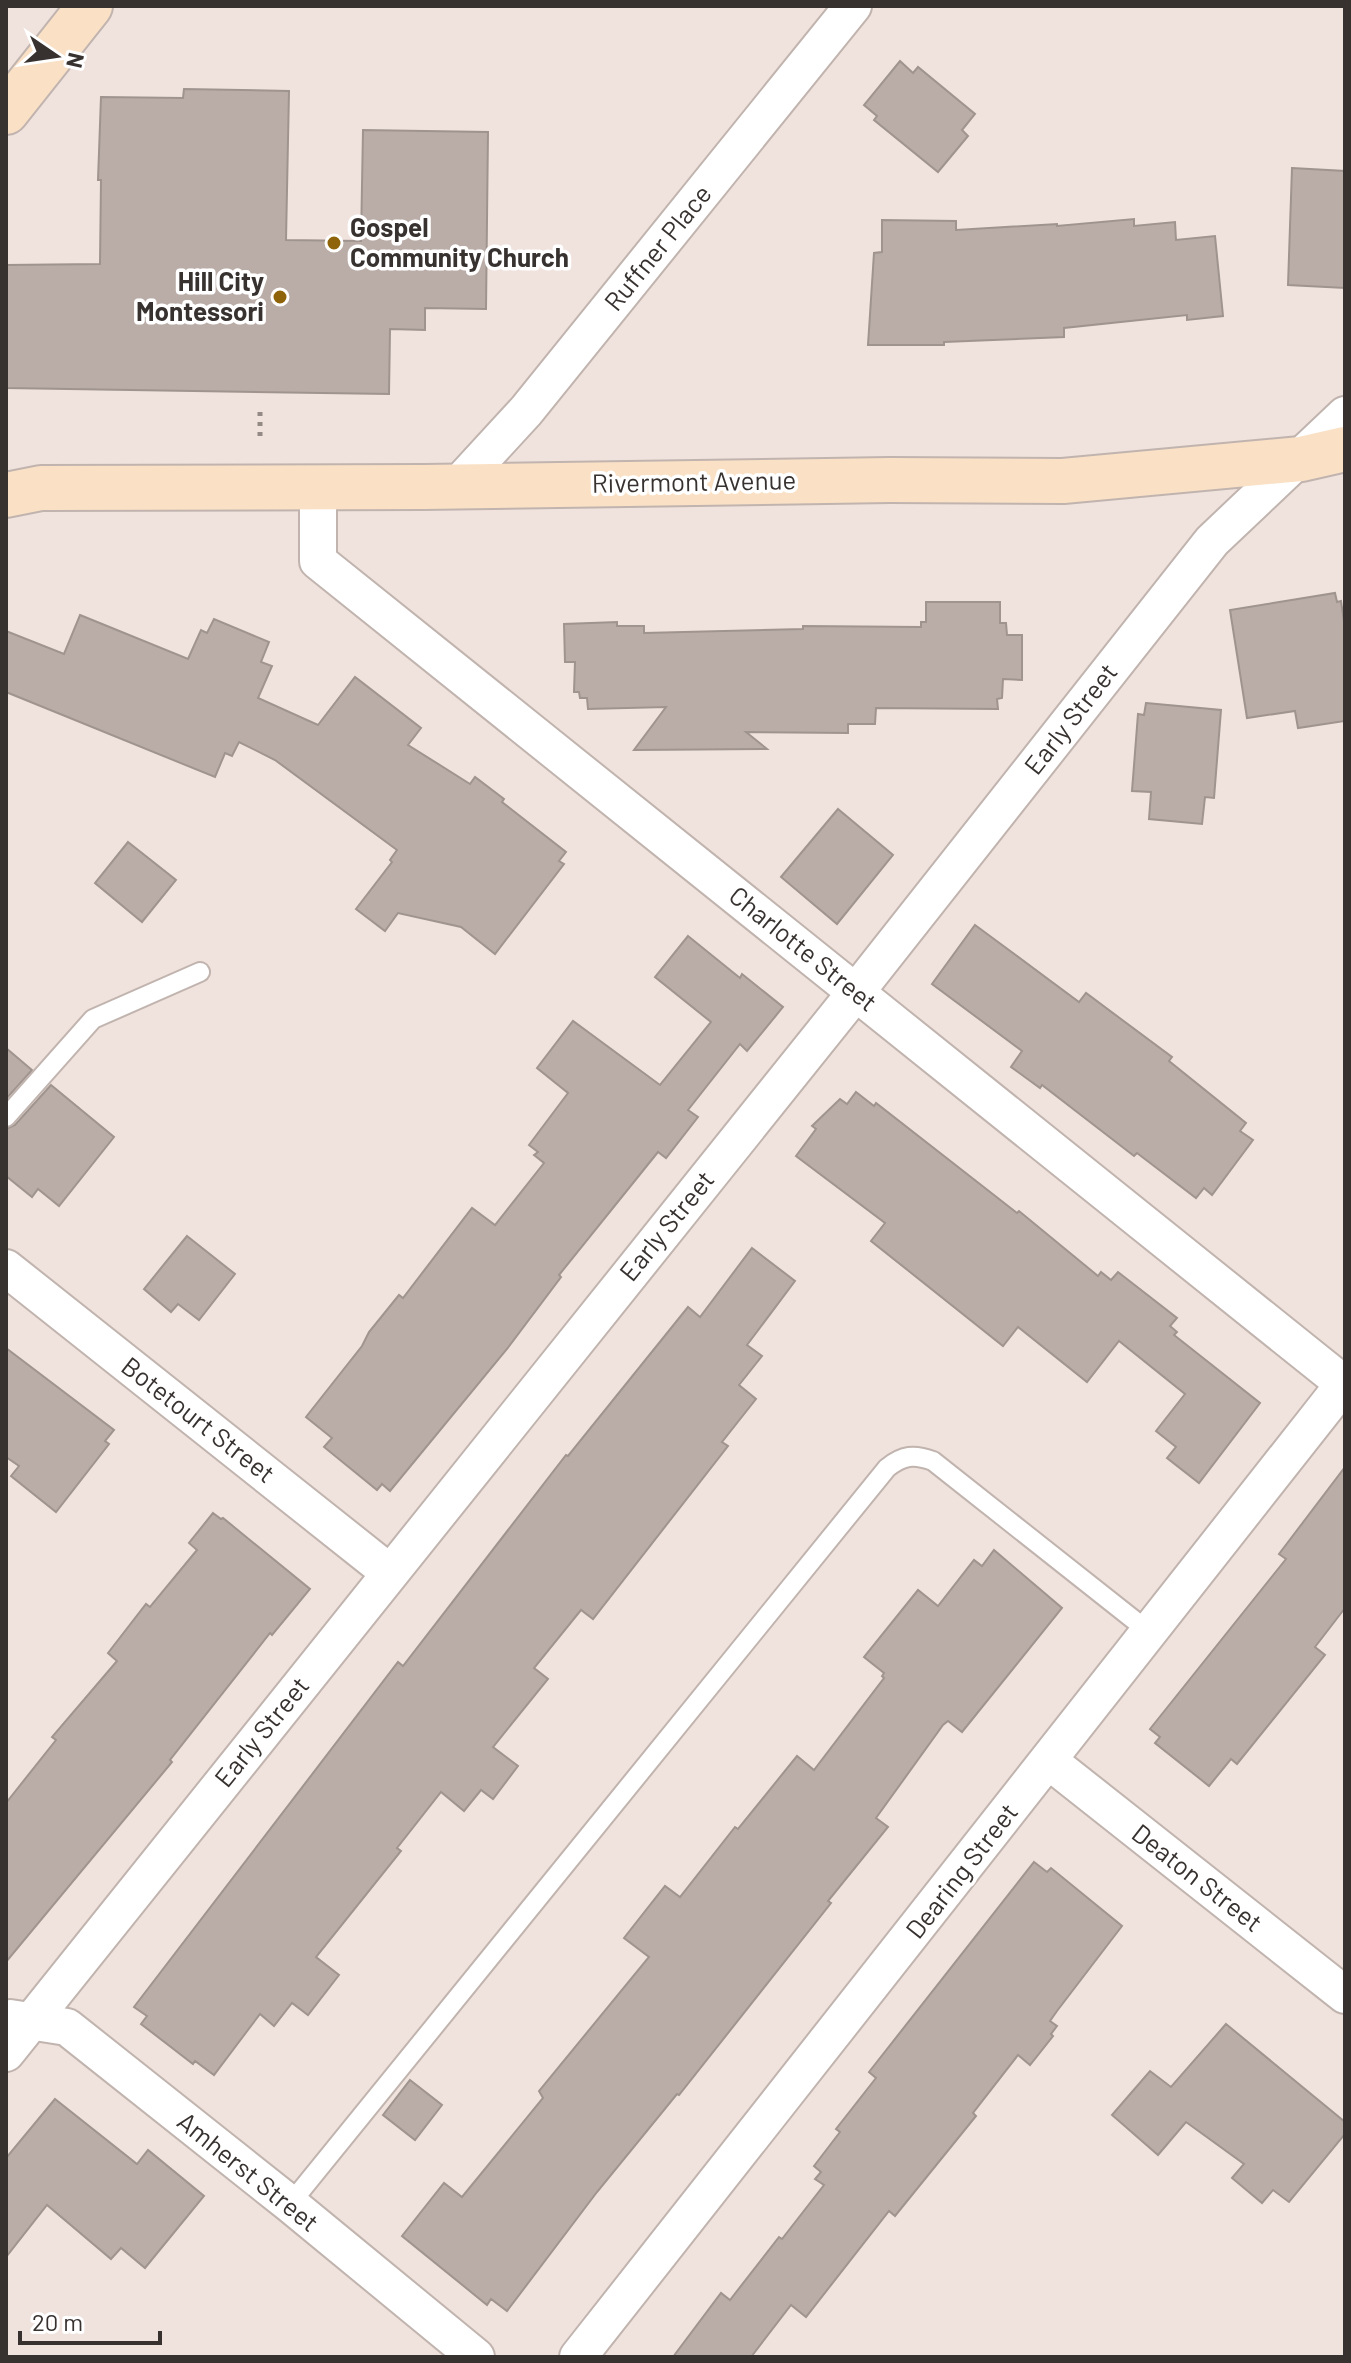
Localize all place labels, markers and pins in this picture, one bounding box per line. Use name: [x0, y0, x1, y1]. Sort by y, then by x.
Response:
place label: Gospel Community Church: [350, 211, 569, 272]
marker: Gospel Community Church: [325, 234, 343, 252]
place label: Hill City Montessori: [136, 265, 264, 326]
marker: Hill City Montessori: [271, 288, 289, 306]

